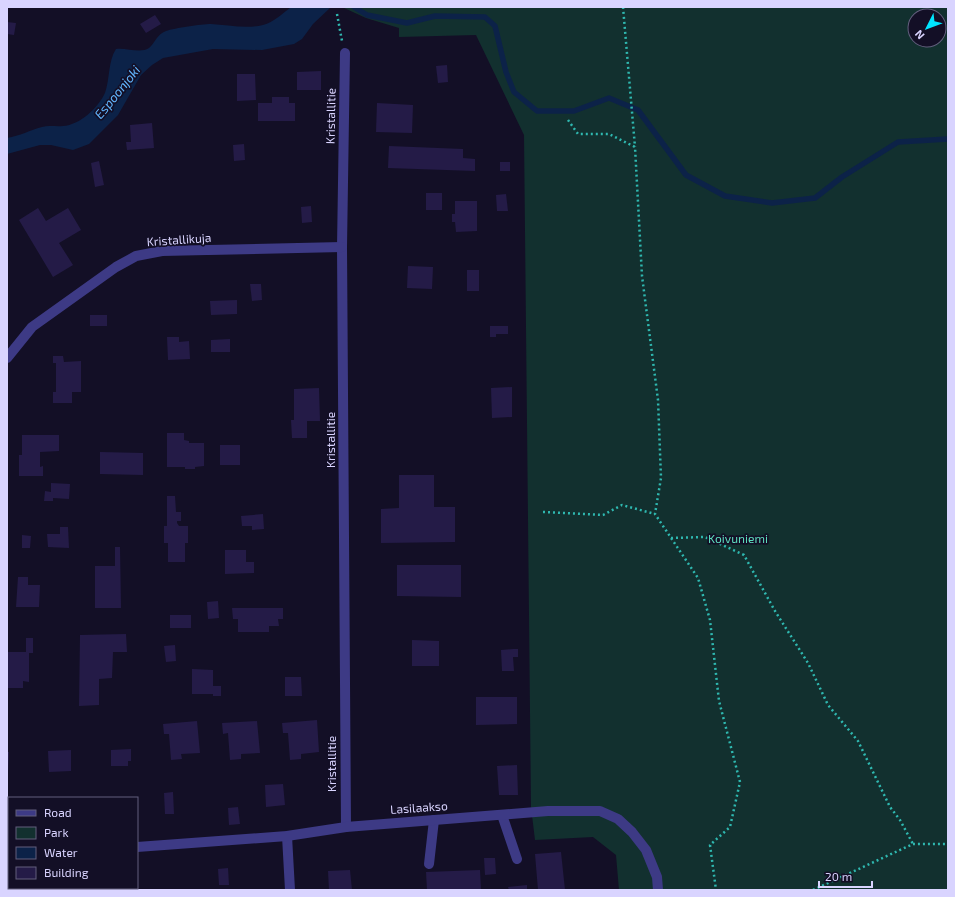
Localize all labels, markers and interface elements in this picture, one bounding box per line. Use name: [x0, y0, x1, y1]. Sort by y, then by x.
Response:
north arrow: [907, 8, 947, 48]
text: N: [912, 28, 927, 42]
water label: Espoonjoki: [91, 62, 143, 122]
street label: Kristallitie: [323, 88, 337, 144]
street label: Kristallikuja: [146, 230, 212, 249]
street label: Kristallitie: [323, 412, 337, 468]
park label: Koivuniemi: [708, 531, 768, 545]
street label: Kristallitie: [324, 736, 338, 792]
legend: [8, 797, 138, 889]
street label: Lasilaakso: [390, 798, 448, 816]
text: Road: [44, 805, 72, 819]
text: Park: [44, 825, 69, 839]
text: Water: [44, 845, 78, 859]
scale bar: [819, 863, 872, 889]
text: Building: [44, 865, 89, 879]
text: 20 m: [825, 869, 852, 883]

